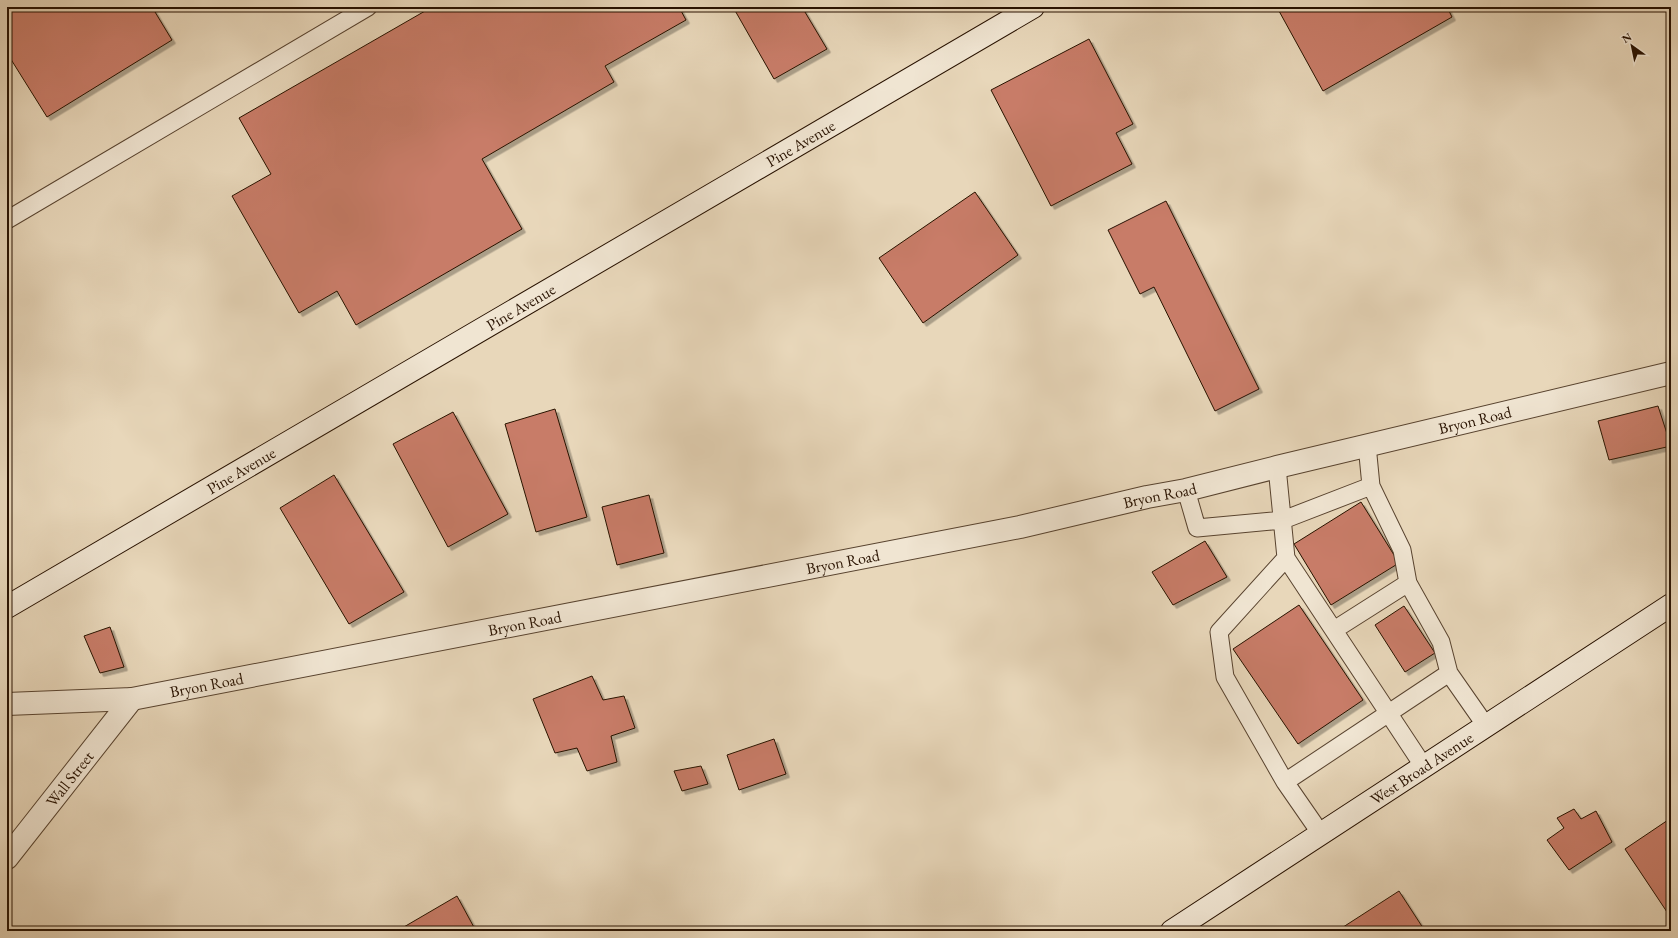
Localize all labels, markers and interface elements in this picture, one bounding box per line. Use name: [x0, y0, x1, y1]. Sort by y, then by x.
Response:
north arrow: [1612, 26, 1652, 66]
text: N: [1619, 29, 1634, 46]
street label: Pine Avenue: [762, 115, 839, 172]
street label: Pine Avenue: [483, 279, 559, 335]
street label: Bryon Road: [1436, 401, 1515, 439]
street label: Pine Avenue: [203, 442, 280, 499]
street label: Bryon Road: [1121, 478, 1200, 513]
street label: Bryon Road: [804, 544, 882, 579]
street label: Bryon Road: [486, 606, 564, 641]
street label: Bryon Road: [168, 667, 246, 702]
street label: West Broad Avenue: [1366, 727, 1477, 810]
street label: Wall Street: [41, 747, 98, 811]

